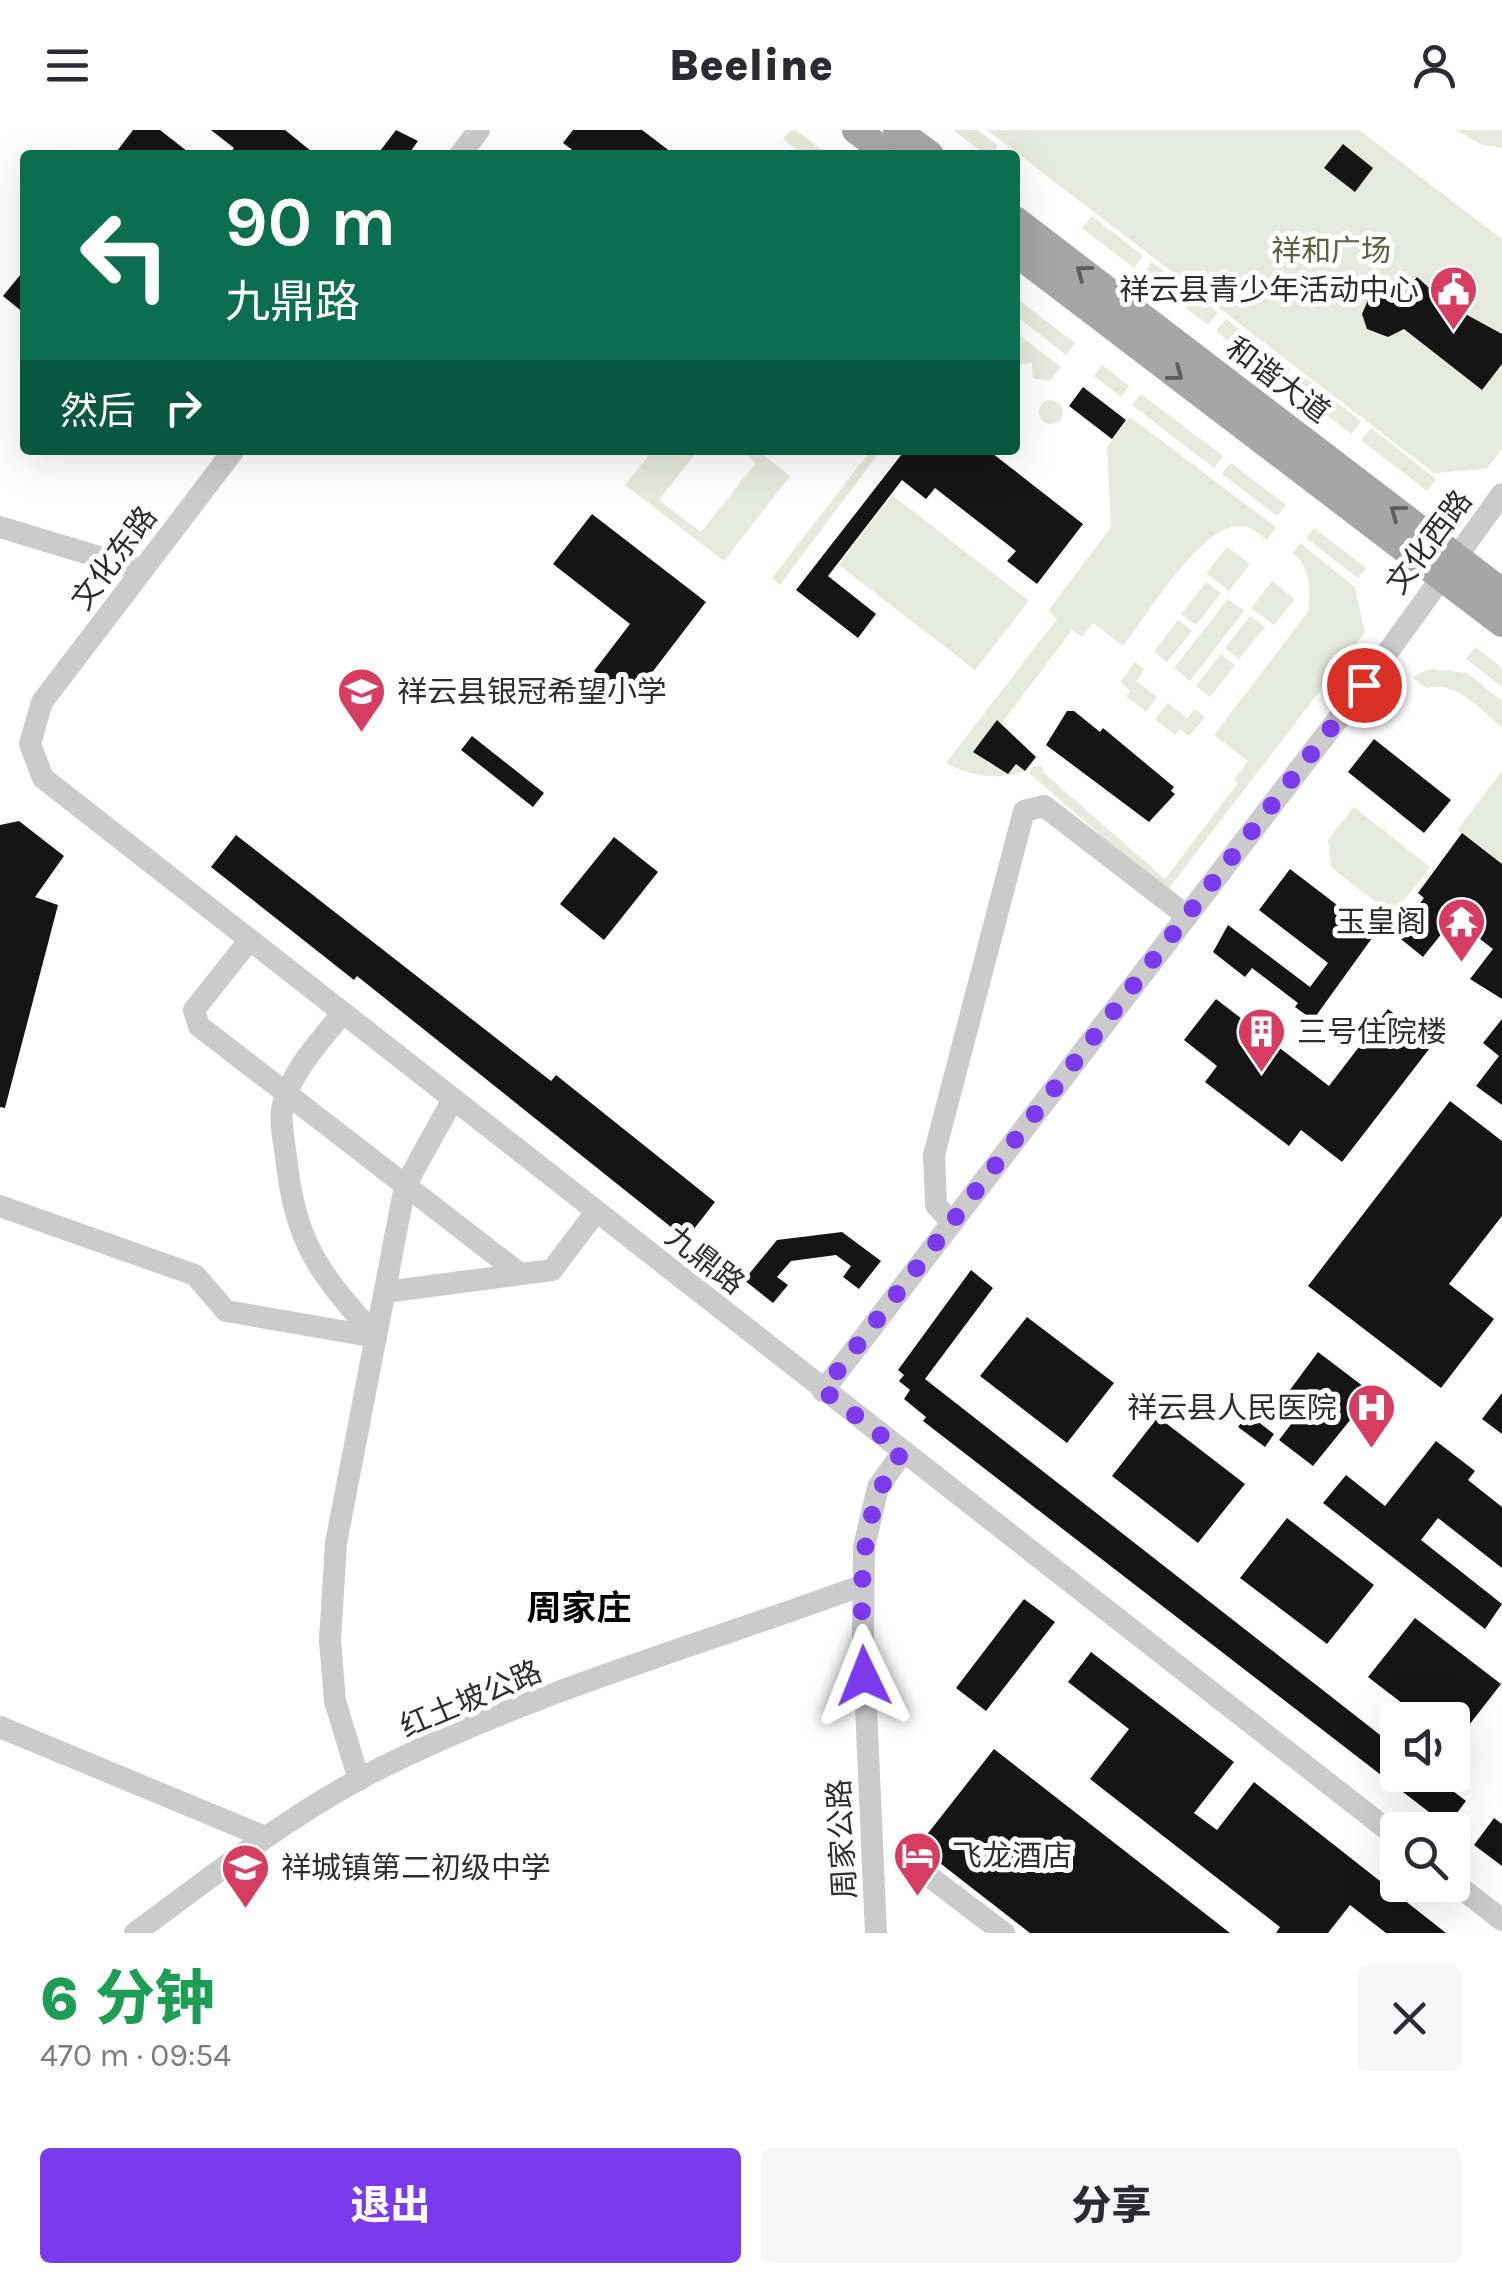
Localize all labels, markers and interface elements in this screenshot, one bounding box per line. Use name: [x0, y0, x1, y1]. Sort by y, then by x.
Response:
icon: menu: [40, 38, 95, 93]
icon: person: [1407, 38, 1462, 93]
text: Beeline: [669, 39, 833, 91]
text: 90 m: [225, 181, 396, 263]
icon: left: [60, 190, 190, 320]
park label: 祥和广场: [1271, 233, 1391, 269]
public building icon: 祥云县青少年活动中心: [1428, 264, 1480, 332]
one-way arrow: [1076, 266, 1094, 283]
place label: 祥云县青少年活动中心: [1119, 272, 1419, 308]
text: 九鼎路: [225, 276, 360, 328]
street label: 和谐大道: [1219, 330, 1337, 430]
one-way arrow: [1165, 363, 1183, 380]
icon: right: [156, 380, 211, 435]
text: 然后: [60, 389, 136, 434]
street label: 文化西路: [1379, 483, 1479, 601]
street label: 文化东路: [64, 499, 164, 617]
one-way arrow: [1390, 506, 1408, 523]
pin: [1322, 643, 1407, 728]
icon: arrive: [1337, 658, 1392, 713]
school or university icon: 祥云县银冠希望小学: [336, 666, 388, 734]
place label: 祥云县银冠希望小学: [397, 674, 667, 710]
temple icon: 玉皇阁: [1435, 896, 1487, 964]
place label: 玉皇阁: [1336, 904, 1426, 940]
building icon: 三号住院楼: [1236, 1006, 1288, 1074]
place label: 三号住院楼: [1297, 1014, 1447, 1050]
street label: 九鼎路: [658, 1218, 752, 1302]
hospital icon: 祥云县人民医院: [1346, 1382, 1398, 1450]
place label: 祥云县人民医院: [1127, 1390, 1337, 1426]
district label: 周家庄: [526, 1588, 632, 1629]
position arrow: [812, 1624, 916, 1728]
street label: 红土坡公路: [395, 1653, 547, 1745]
map controls: [1380, 1702, 1470, 1902]
button: sound: [1380, 1702, 1470, 1792]
street label: 周家公路: [821, 1778, 863, 1900]
button: search: [1380, 1812, 1470, 1902]
hotel icon: 飞龙酒店: [891, 1830, 943, 1898]
place label: 飞龙酒店: [952, 1838, 1072, 1874]
school or university icon: 祥城镇第二初级中学: [220, 1842, 272, 1910]
place label: 祥城镇第二初级中学: [281, 1850, 551, 1886]
text: 6 分钟: [40, 1964, 215, 2034]
button: close: [1357, 1966, 1462, 2071]
text: 470 m · 09:54: [40, 2037, 231, 2074]
button: 退出: [40, 2148, 741, 2263]
button: 分享: [761, 2148, 1462, 2263]

